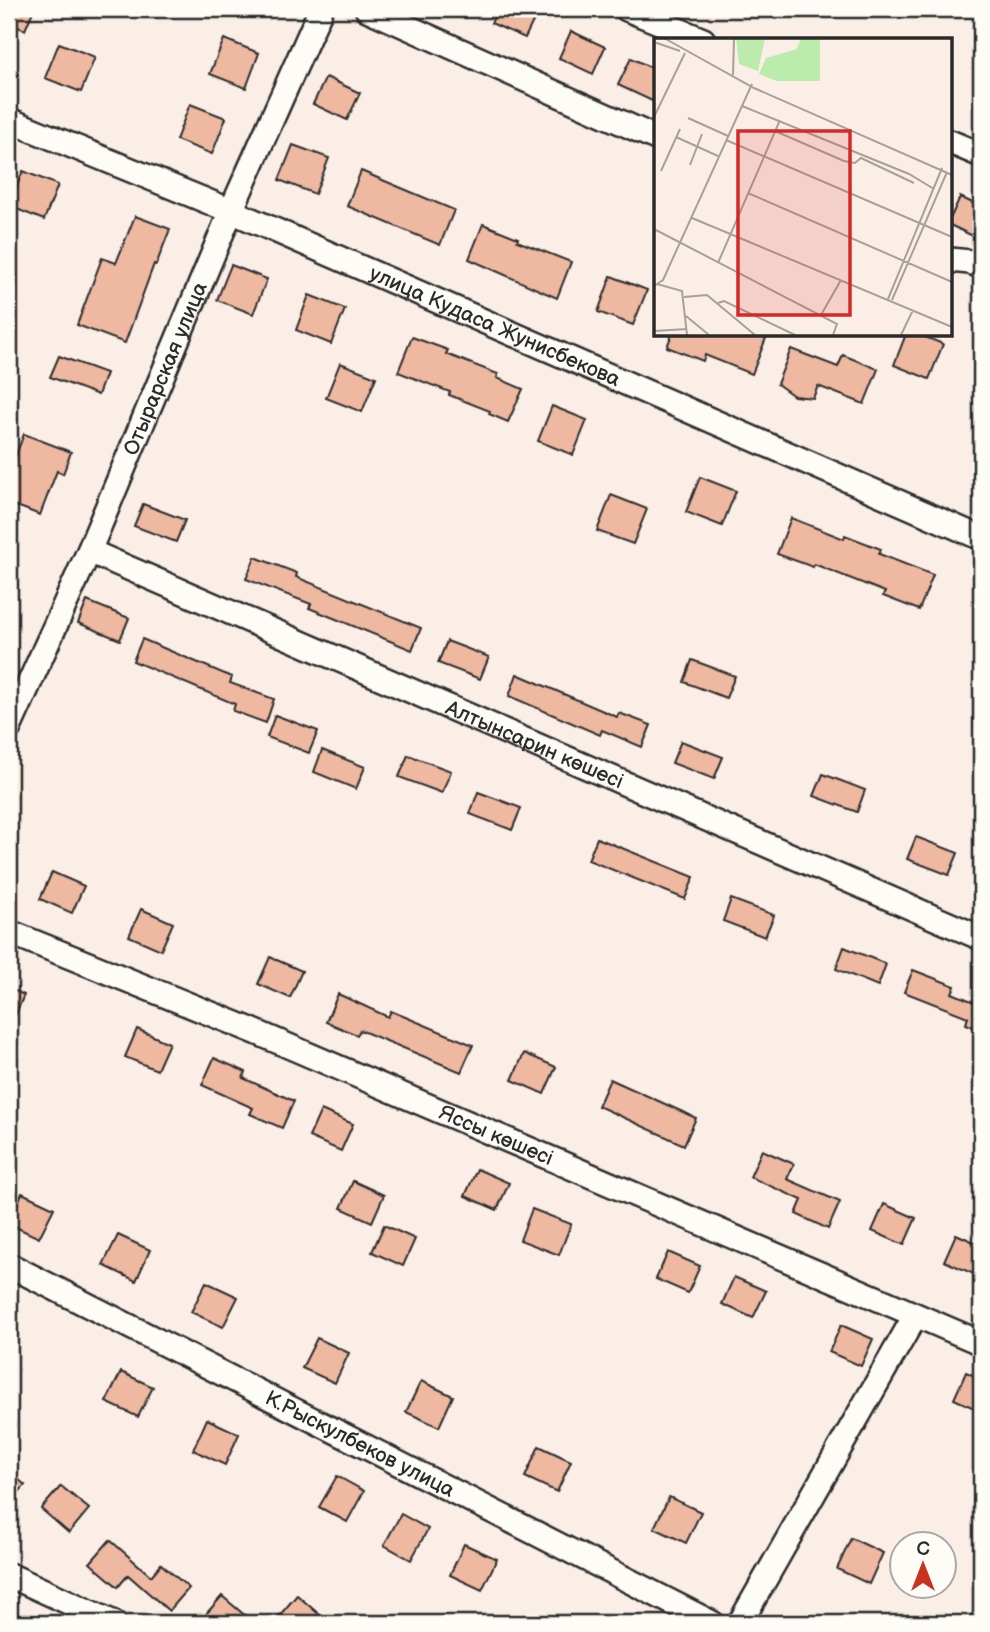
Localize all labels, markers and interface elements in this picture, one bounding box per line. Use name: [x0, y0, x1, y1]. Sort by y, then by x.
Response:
inset map: [654, 38, 951, 336]
street label: улица Кудаса Жунисбекова: [366, 261, 625, 392]
street label: Отырарская улица: [118, 278, 213, 459]
street label: Алтынсарин көшесі: [441, 695, 628, 794]
street label: Яссы көшесі: [435, 1100, 557, 1171]
street label: К.Рыскулбеков улица: [261, 1385, 459, 1503]
north arrow: [888, 1530, 958, 1600]
text: С: [916, 1538, 930, 1561]

